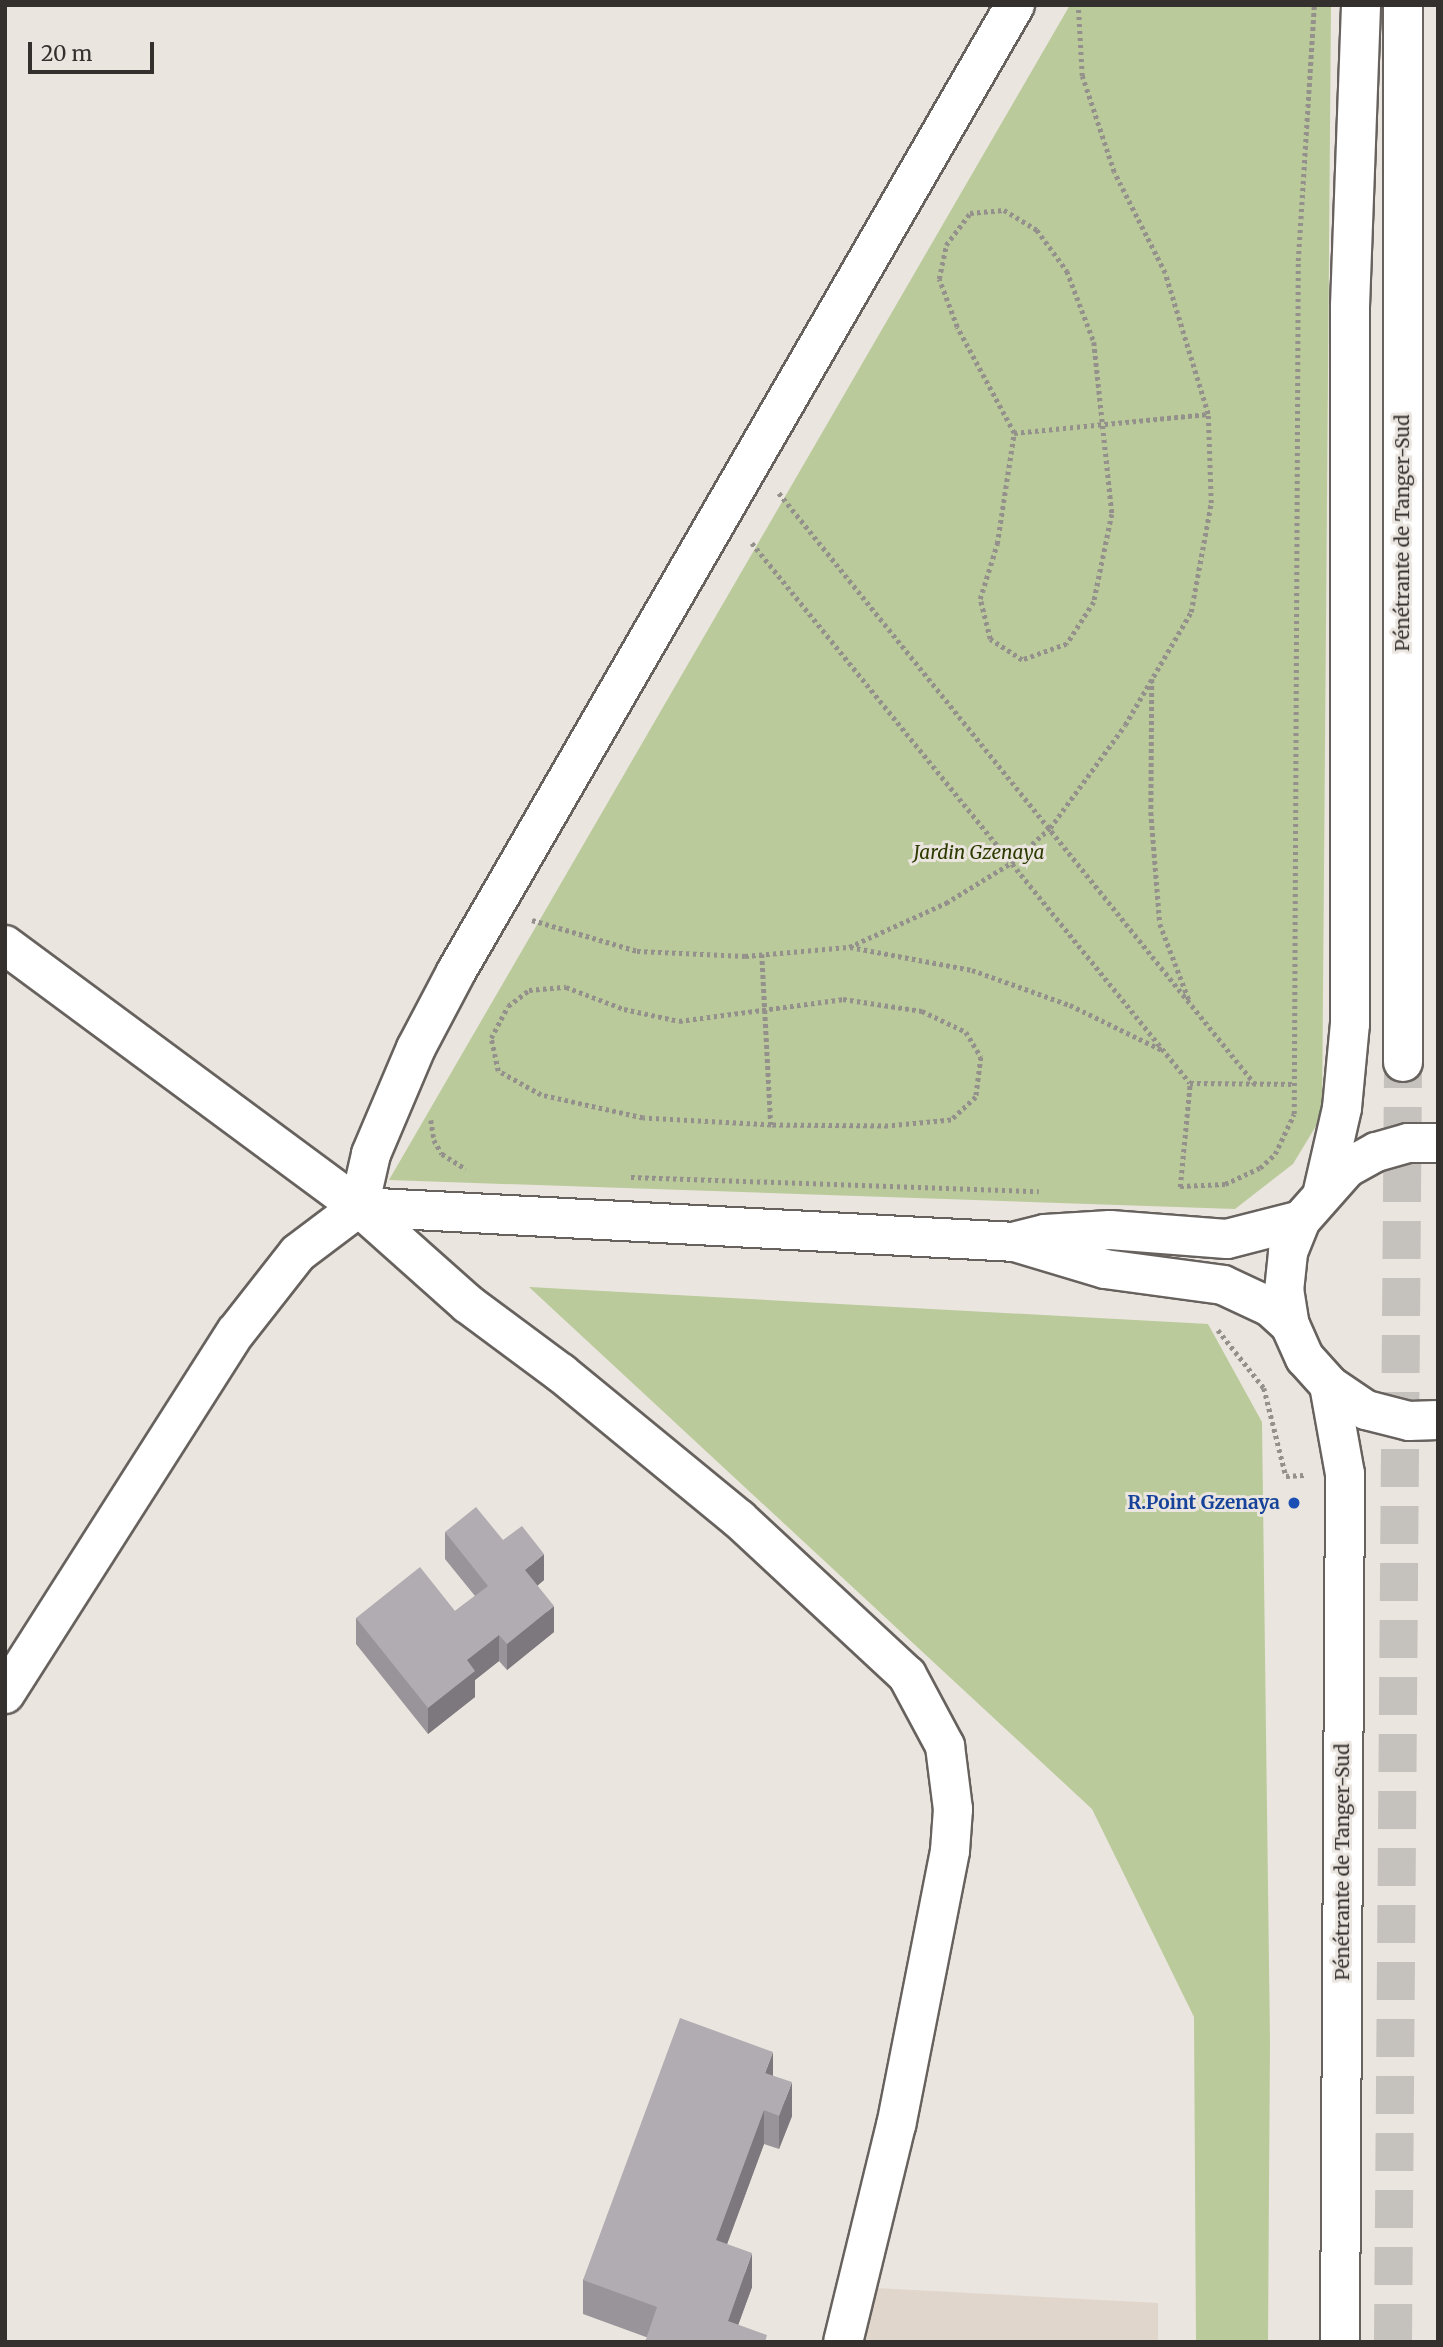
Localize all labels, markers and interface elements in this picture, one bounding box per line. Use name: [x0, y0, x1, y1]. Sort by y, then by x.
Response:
scale bar: [32, 28, 158, 72]
text: 20 m: [41, 40, 92, 67]
street label: Pénétrante de Tanger-Sud: [1392, 414, 1414, 652]
park label: Jardin Gzenaya: [914, 842, 1044, 864]
place label: R.Point Gzenaya: [1127, 1492, 1280, 1514]
marker: R.Point Gzenaya: [1286, 1495, 1302, 1511]
street label: Pénétrante de Tanger-Sud: [1332, 1743, 1354, 1981]

